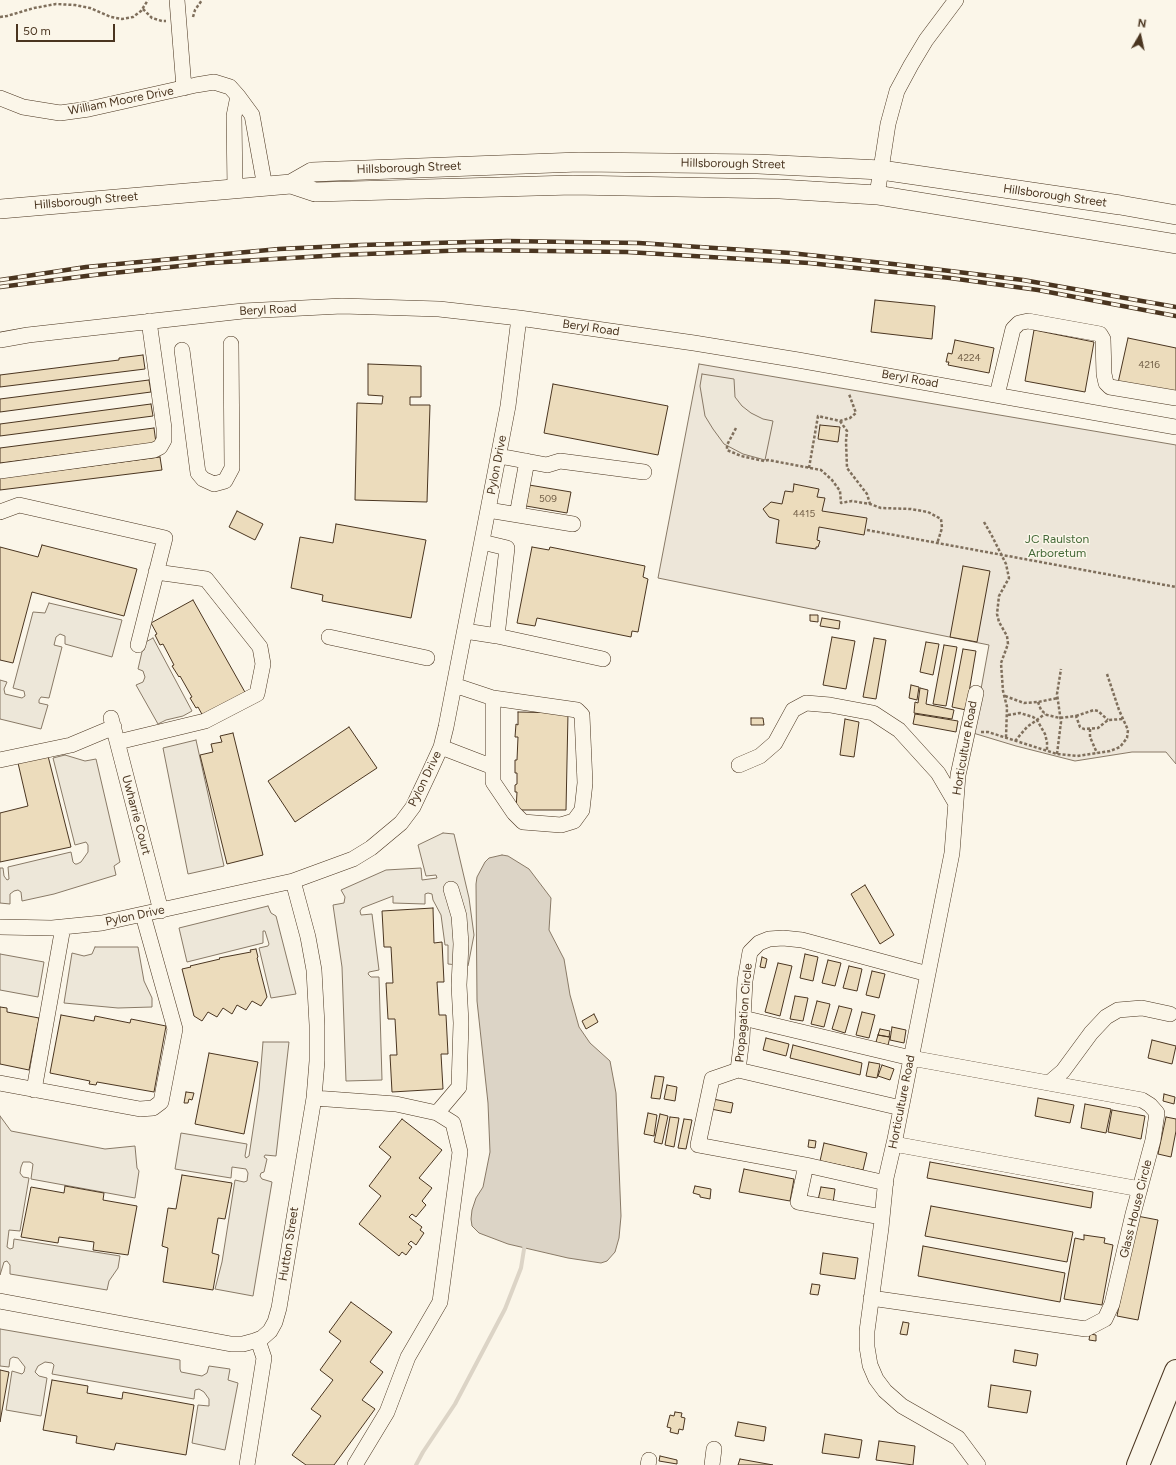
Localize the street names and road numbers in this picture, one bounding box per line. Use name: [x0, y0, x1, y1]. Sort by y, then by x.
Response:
street label: William Moore Drive: [67, 84, 175, 118]
street label: Hillsborough Street: [681, 156, 785, 172]
street label: Hillsborough Street: [356, 159, 462, 177]
street label: Hillsborough Street: [1002, 182, 1108, 210]
street label: Hillsborough Street: [33, 189, 139, 213]
street label: Beryl Road: [239, 301, 297, 319]
street label: Beryl Road: [562, 317, 620, 339]
street label: Beryl Road: [880, 367, 940, 391]
street label: Pylon Drive: [484, 434, 510, 496]
street label: Horticulture Road: [950, 700, 980, 796]
street label: Pylon Drive: [405, 749, 445, 809]
street label: Uwharrie Court: [118, 774, 154, 856]
street label: Pylon Drive: [104, 903, 166, 929]
street label: Propagation Circle: [732, 963, 756, 1063]
street label: Horticulture Road: [886, 1054, 918, 1150]
street label: Glass House Circle: [1117, 1158, 1155, 1260]
street label: Hutton Street: [276, 1206, 302, 1282]

